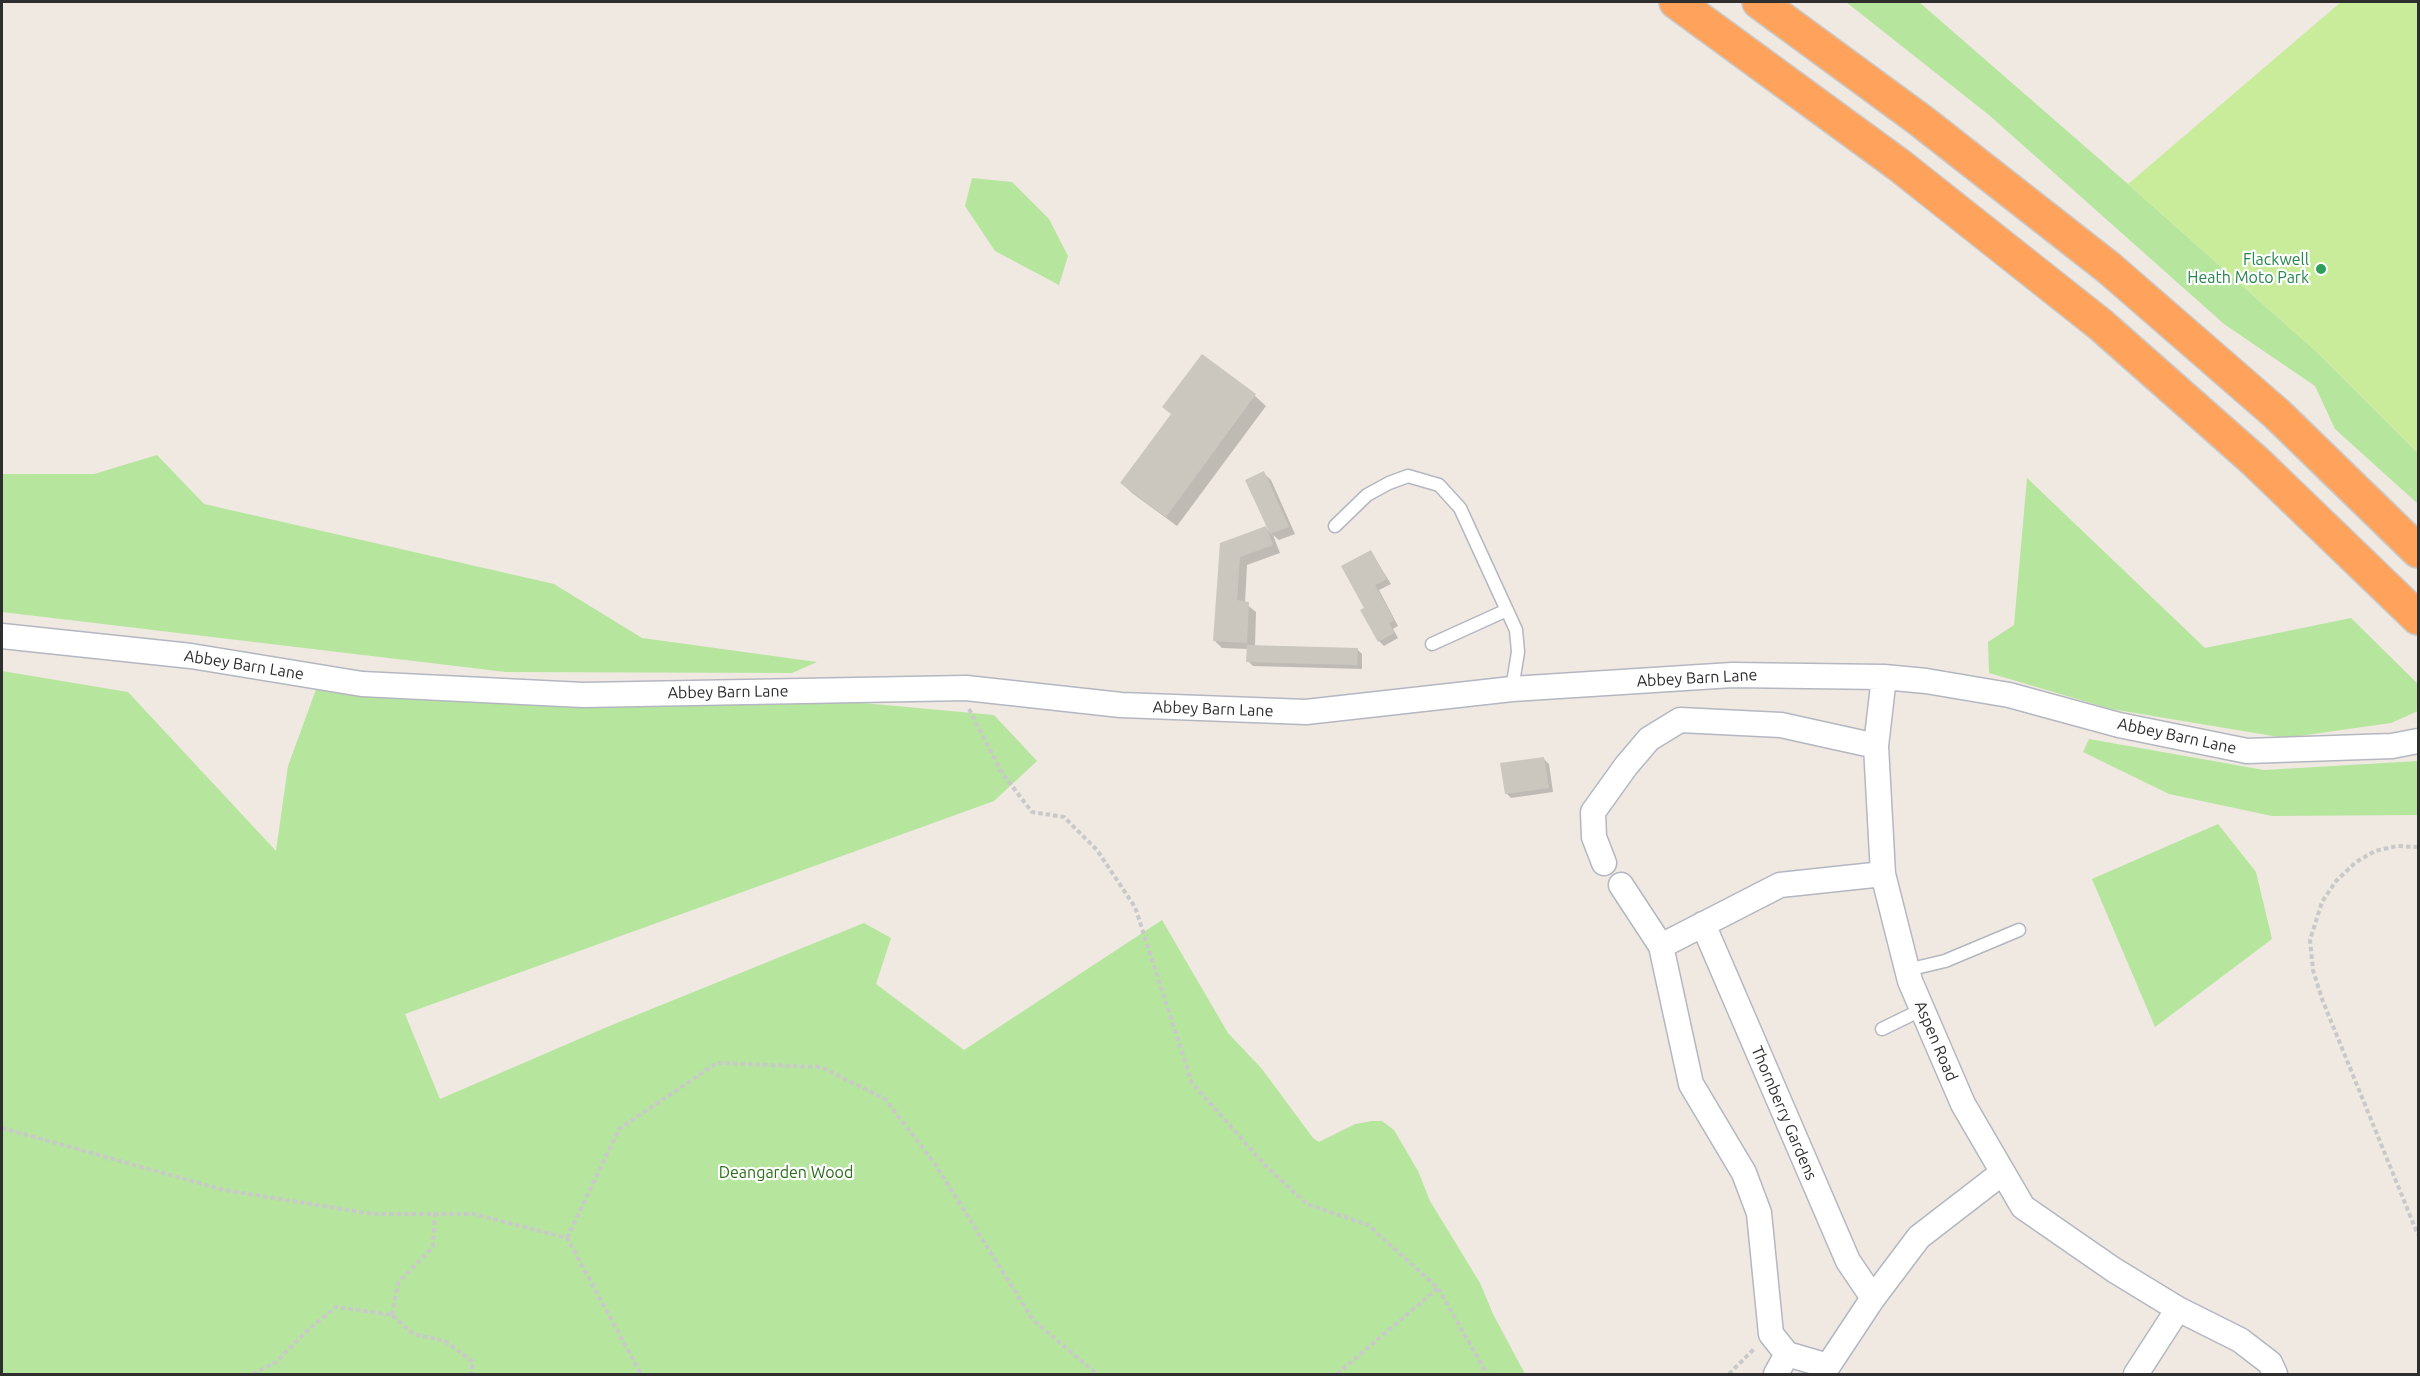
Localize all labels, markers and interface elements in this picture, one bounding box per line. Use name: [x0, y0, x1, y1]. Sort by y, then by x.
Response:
place label: Flackwell Heath Moto Park: [2187, 250, 2309, 288]
marker: Flackwell Heath Moto Park: [2314, 262, 2328, 276]
street label: Abbey Barn Lane: [183, 646, 305, 684]
street label: Abbey Barn Lane: [1636, 665, 1758, 691]
street label: Abbey Barn Lane: [667, 681, 789, 703]
street label: Abbey Barn Lane: [1152, 697, 1274, 721]
street label: Abbey Barn Lane: [2116, 714, 2238, 758]
street label: Aspen Road: [1910, 998, 1962, 1084]
street label: Thornberry Gardens: [1747, 1043, 1821, 1183]
park label: Deangarden Wood: [719, 1163, 853, 1183]

